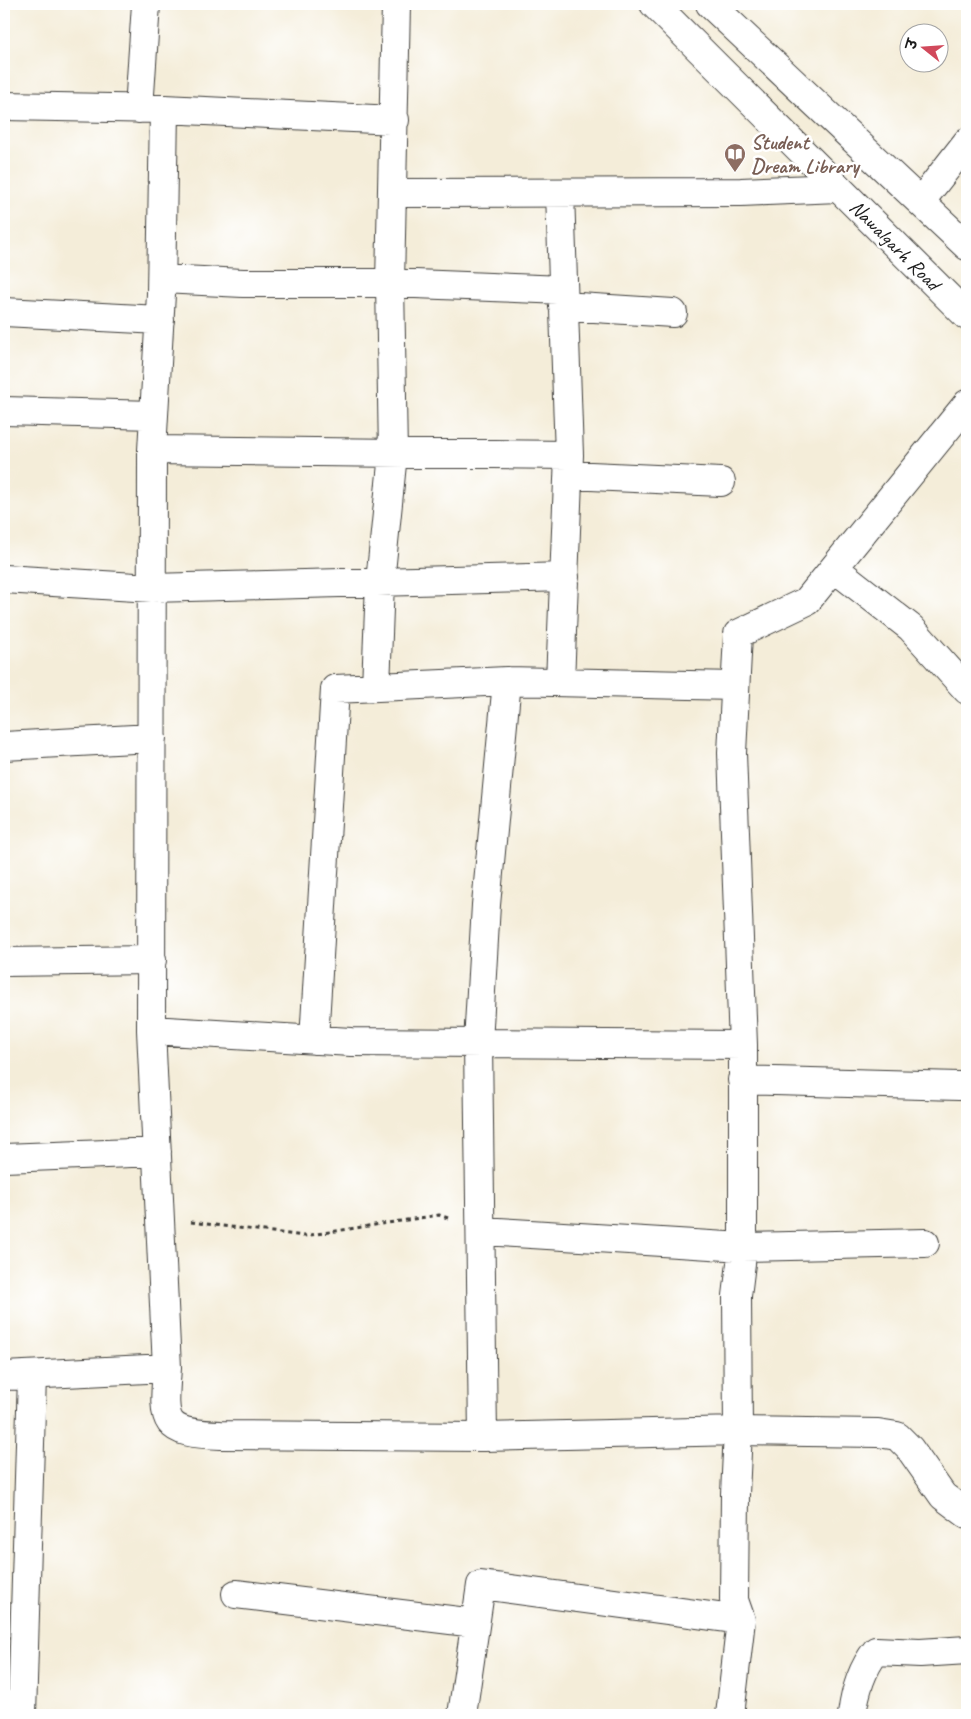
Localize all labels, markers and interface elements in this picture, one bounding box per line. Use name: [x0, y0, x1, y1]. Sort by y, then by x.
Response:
north arrow: [898, 22, 948, 72]
text: उ: [902, 36, 922, 53]
place label: Student Dream Library: [751, 129, 861, 179]
library icon: Student Dream Library: [723, 142, 747, 173]
street label: Nawalgarh Road: [844, 194, 948, 298]

